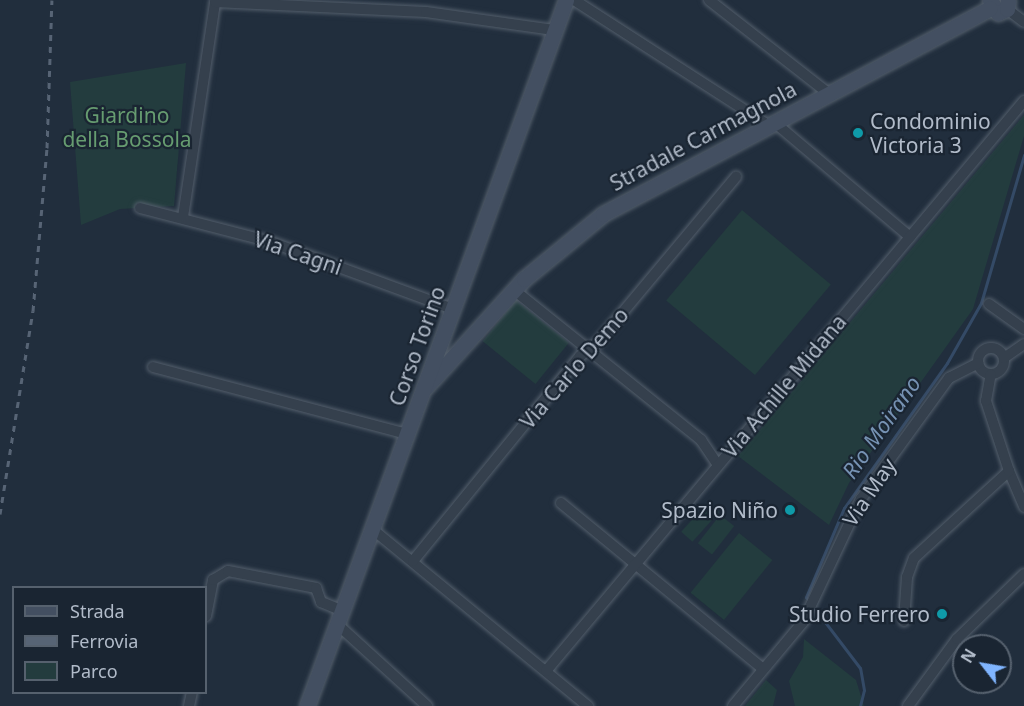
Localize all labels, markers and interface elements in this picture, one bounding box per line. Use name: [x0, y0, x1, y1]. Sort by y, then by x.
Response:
street label: Stradale Carmagnola: [605, 76, 801, 196]
park label: Giardino della Bossola: [62, 102, 192, 152]
place label: Condominio Victoria 3: [870, 108, 991, 158]
marker: Condominio Victoria 3: [851, 126, 865, 140]
street label: Via Cagni: [251, 226, 345, 280]
street label: Corso Torino: [384, 283, 450, 409]
street label: Via Carlo Demo: [515, 302, 633, 434]
street label: Via Achille Midana: [717, 309, 851, 463]
water label: Rio Moirano: [836, 371, 926, 483]
street label: Via May: [837, 453, 901, 531]
place label: Spazio Niño: [661, 497, 778, 523]
marker: Spazio Niño: [783, 503, 797, 517]
legend: [12, 586, 207, 694]
text: Strada: [70, 599, 125, 623]
place label: Studio Ferrero: [789, 601, 930, 627]
marker: Studio Ferrero: [935, 607, 949, 621]
text: Ferrovia: [70, 629, 138, 653]
north arrow: [952, 634, 1012, 694]
text: N: [956, 645, 981, 667]
text: Parco: [70, 659, 118, 683]

